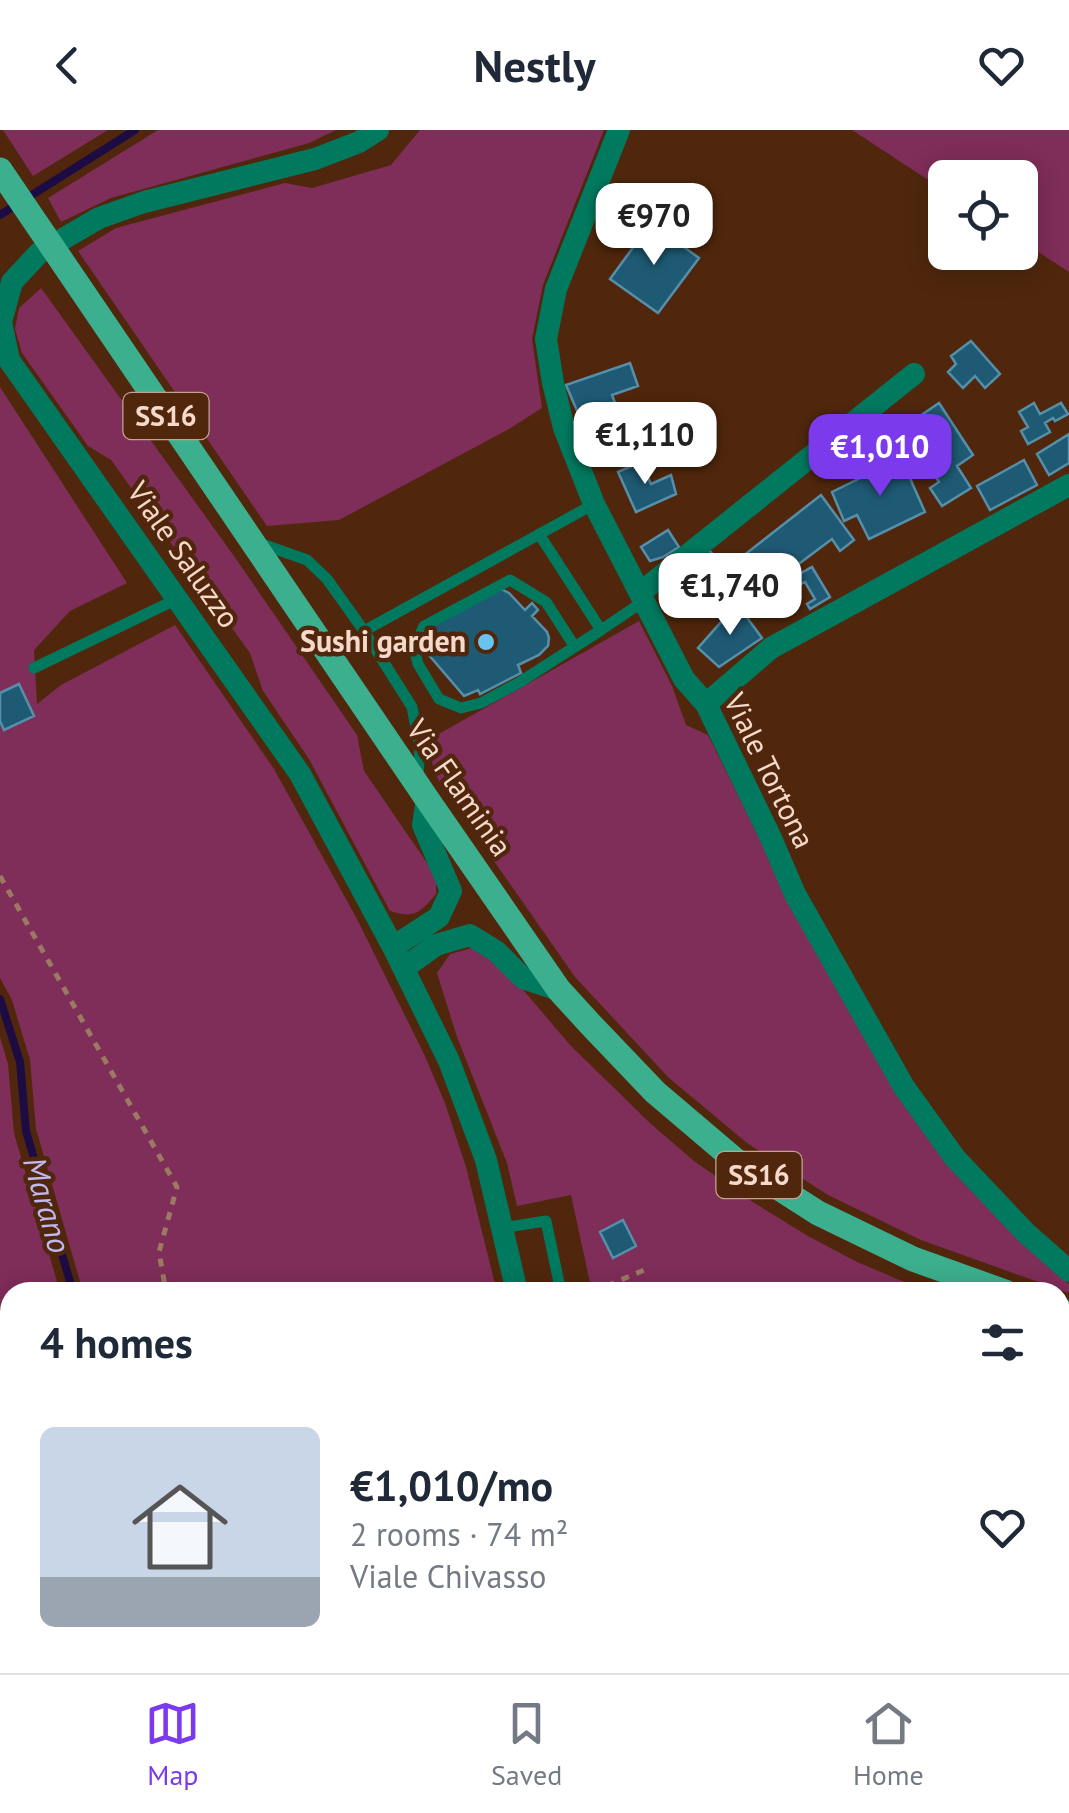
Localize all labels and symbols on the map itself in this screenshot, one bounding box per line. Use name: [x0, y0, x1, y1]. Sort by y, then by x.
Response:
pin: €970: [595, 183, 713, 268]
road number: SS16: [124, 393, 208, 439]
pin: €1,110: [564, 402, 726, 487]
pin: €1,010: [799, 414, 961, 499]
street label: Viale Saluzzo: [119, 472, 249, 635]
pin: €1,740: [649, 553, 811, 638]
place label: Sushi garden: [300, 621, 466, 660]
marker: Sushi garden: [475, 631, 497, 653]
street label: Viale Tortona: [716, 685, 825, 855]
street label: Via Flaminia: [398, 710, 522, 863]
water label: Marano: [14, 1152, 82, 1258]
road number: SS16: [716, 1152, 802, 1198]

